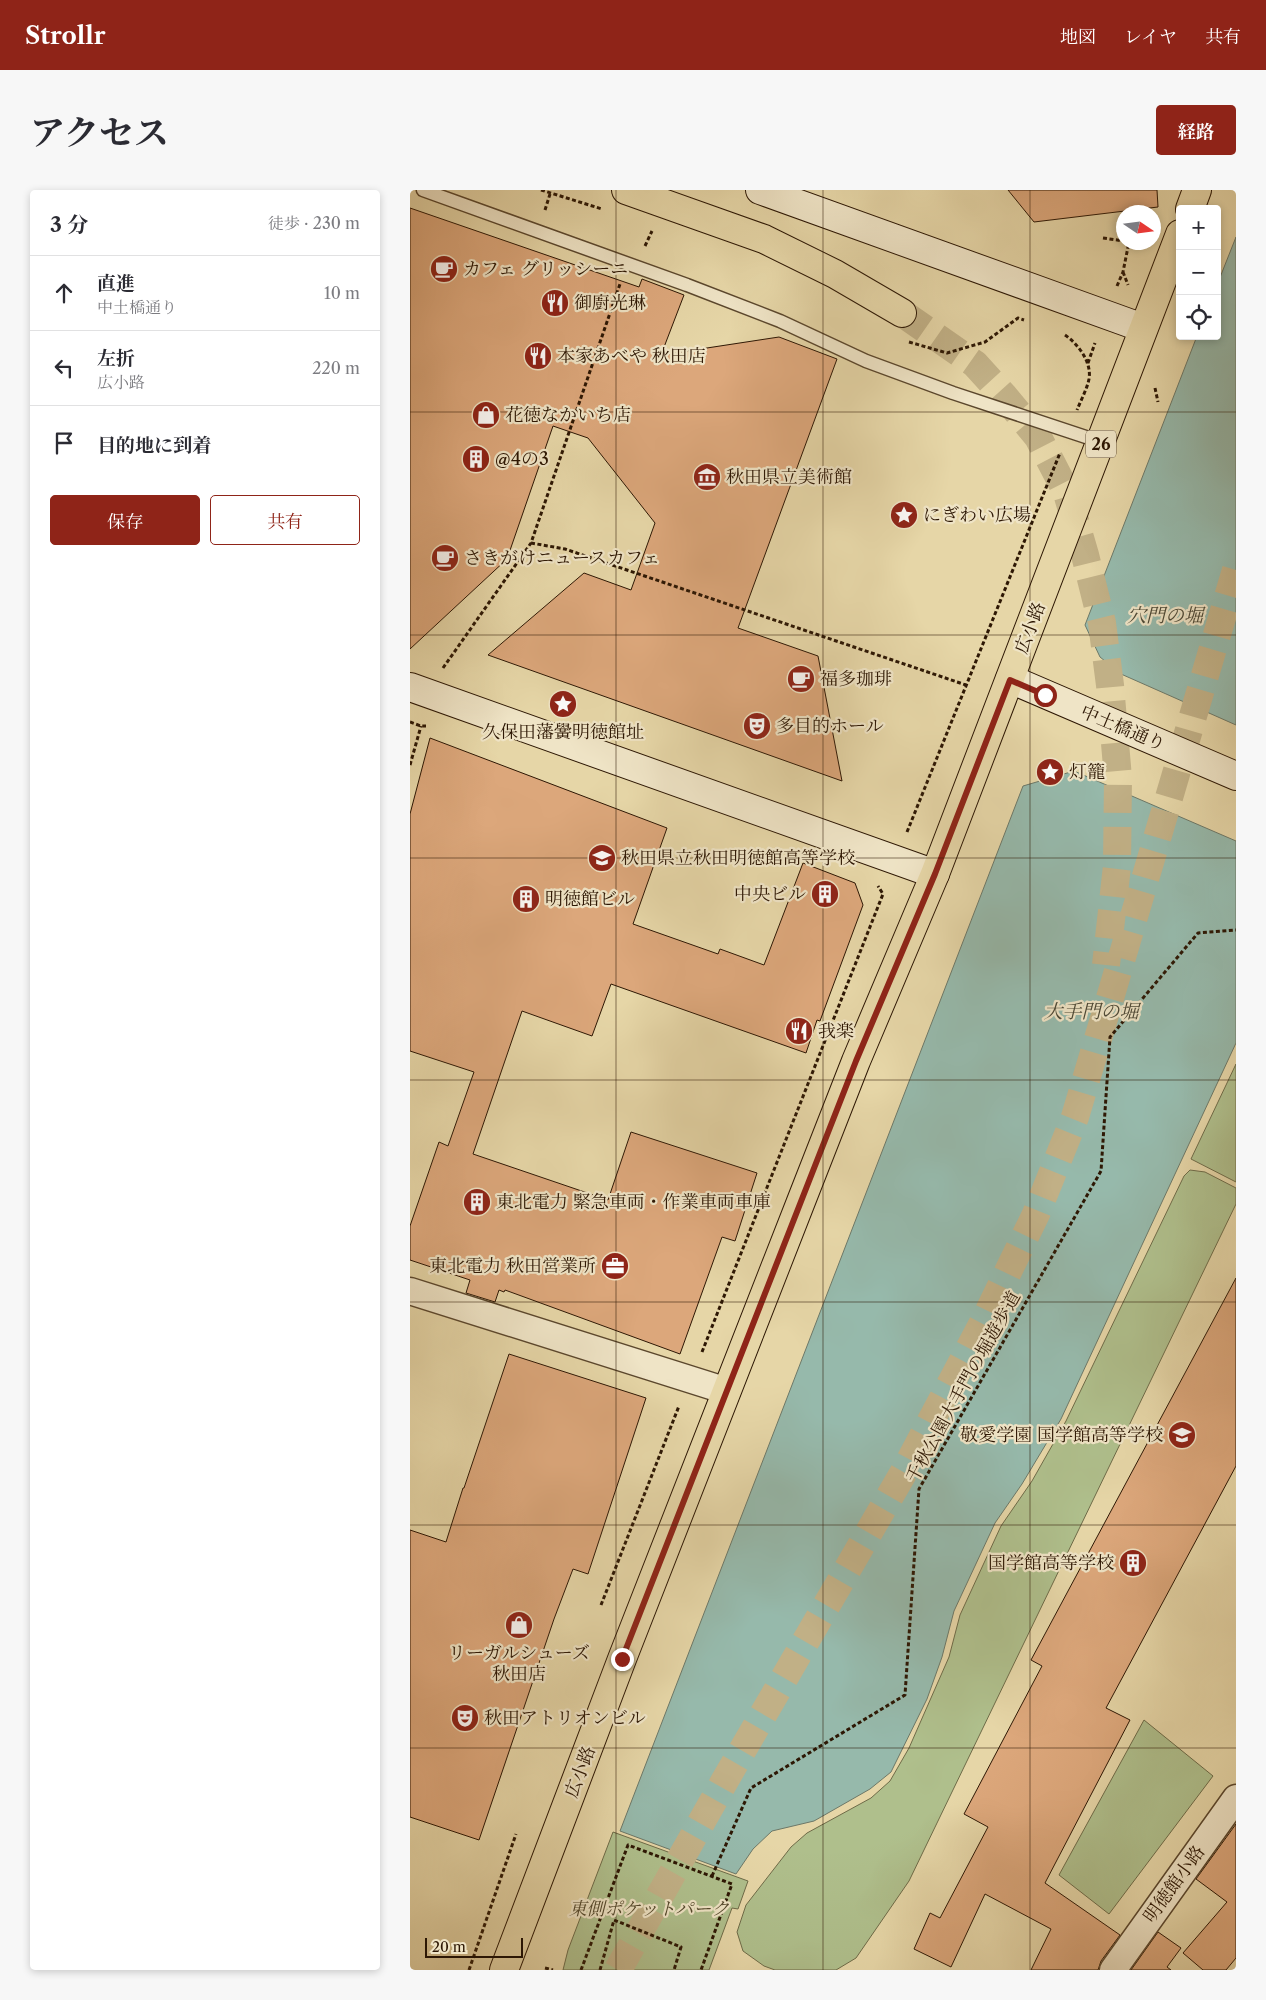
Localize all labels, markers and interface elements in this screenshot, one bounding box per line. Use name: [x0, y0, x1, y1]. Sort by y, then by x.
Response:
text: Strollr: [25, 21, 105, 50]
text: 地図: [1060, 26, 1096, 48]
text: レイヤ: [1124, 26, 1177, 48]
text: 共有: [1205, 26, 1241, 48]
button: 経路: [1156, 105, 1236, 155]
text: アクセス: [30, 111, 169, 154]
north arrow: [1116, 205, 1161, 250]
map controls: [1176, 205, 1221, 340]
button: +: [1176, 205, 1221, 250]
text: 3 分: [50, 212, 88, 237]
text: 徒歩 · 230 m: [268, 213, 360, 233]
button: −: [1176, 250, 1221, 295]
cafe icon: カフェ グリッシーニ: [429, 254, 459, 284]
place label: カフェ グリッシーニ: [463, 258, 628, 280]
text: 直進: [97, 272, 135, 295]
icon: ahead: [50, 279, 78, 307]
text: 10 m: [324, 283, 360, 303]
restaurant icon: 御廚光琳: [540, 288, 570, 318]
place label: 御廚光琳: [574, 292, 646, 314]
button: locate: [1176, 295, 1221, 340]
text: 中土橋通り: [97, 297, 177, 317]
restaurant icon: 本家あべや 秋田店: [523, 341, 553, 371]
place label: 本家あべや 秋田店: [557, 345, 706, 367]
text: 左折: [97, 347, 135, 370]
icon: left: [50, 354, 78, 382]
text: 220 m: [312, 358, 360, 378]
text: 広小路: [97, 372, 145, 392]
shop icon: 花徳なかいち店: [471, 400, 501, 430]
place label: 花徳なかいち店: [505, 404, 631, 426]
icon: arrive: [50, 429, 78, 457]
road number: 26: [1086, 430, 1116, 458]
text: 目的地に到着: [97, 434, 211, 457]
building icon: @4の3: [461, 444, 491, 474]
place label: @4の3: [495, 448, 549, 470]
museum icon: 秋田県立美術館: [692, 462, 722, 492]
place label: 秋田県立美術館: [726, 466, 852, 488]
button: 保存: [50, 495, 200, 545]
button: 共有: [210, 495, 360, 545]
place icon: にぎわい広場: [889, 500, 919, 530]
place label: にぎわい広場: [923, 504, 1031, 526]
cafe icon: さきがけニュースカフェ: [430, 543, 460, 573]
place label: さきがけニュースカフェ: [464, 547, 660, 569]
street label: 広小路: [1010, 599, 1050, 657]
water label: 穴門の堀: [1127, 604, 1206, 627]
cafe icon: 福多珈琲: [786, 664, 816, 694]
place label: 福多珈琲: [820, 668, 892, 690]
route start: [1034, 684, 1057, 707]
place icon: 久保田藩黌明徳館址: [548, 689, 578, 719]
street label: 中土橋通り: [1077, 700, 1169, 756]
theatre icon: 多目的ホール: [742, 711, 772, 741]
place label: 多目的ホール: [776, 715, 884, 737]
place label: 久保田藩黌明徳館址: [482, 721, 644, 743]
place icon: 灯籠: [1035, 757, 1065, 787]
place label: 灯籠: [1069, 761, 1105, 783]
school or university icon: 秋田県立秋田明徳館高等学校: [587, 843, 617, 873]
place label: 秋田県立秋田明徳館高等学校: [621, 847, 855, 869]
building icon: 中央ビル: [810, 879, 840, 909]
place label: 中央ビル: [734, 883, 806, 905]
building icon: 明徳館ビル: [511, 884, 541, 914]
place label: 明徳館ビル: [545, 888, 635, 910]
water label: 大手門の堀: [1043, 1000, 1141, 1023]
restaurant icon: 我楽: [784, 1016, 814, 1046]
place label: 我楽: [818, 1020, 854, 1042]
building icon: 東北電力 緊急車両・作業車両車庫: [462, 1187, 492, 1217]
place label: 東北電力 緊急車両・作業車両車庫: [496, 1191, 771, 1213]
office icon: 東北電力 秋田営業所: [600, 1251, 630, 1281]
place label: 東北電力 秋田営業所: [429, 1255, 596, 1277]
street label: 千秋公園大手門の堀遊歩道: [901, 1287, 1025, 1487]
school or university icon: 敬愛学園 国学館高等学校: [1167, 1420, 1197, 1450]
place label: 敬愛学園 国学館高等学校: [960, 1424, 1163, 1446]
building icon: 国学館高等学校: [1118, 1548, 1148, 1578]
place label: 国学館高等学校: [988, 1552, 1114, 1574]
shop icon: リーガルシューズ 秋田店: [504, 1610, 534, 1640]
place label: リーガルシューズ 秋田店: [448, 1642, 590, 1685]
route end: [611, 1648, 634, 1671]
theatre icon: 秋田アトリオンビル: [450, 1703, 480, 1733]
place label: 秋田アトリオンビル: [484, 1707, 646, 1729]
street label: 広小路: [560, 1743, 600, 1801]
street label: 明徳館小路: [1139, 1841, 1209, 1927]
park label: 東側ポケットパーク: [569, 1898, 729, 1920]
scale bar: [425, 1935, 522, 1958]
text: 20 m: [432, 1938, 466, 1956]

